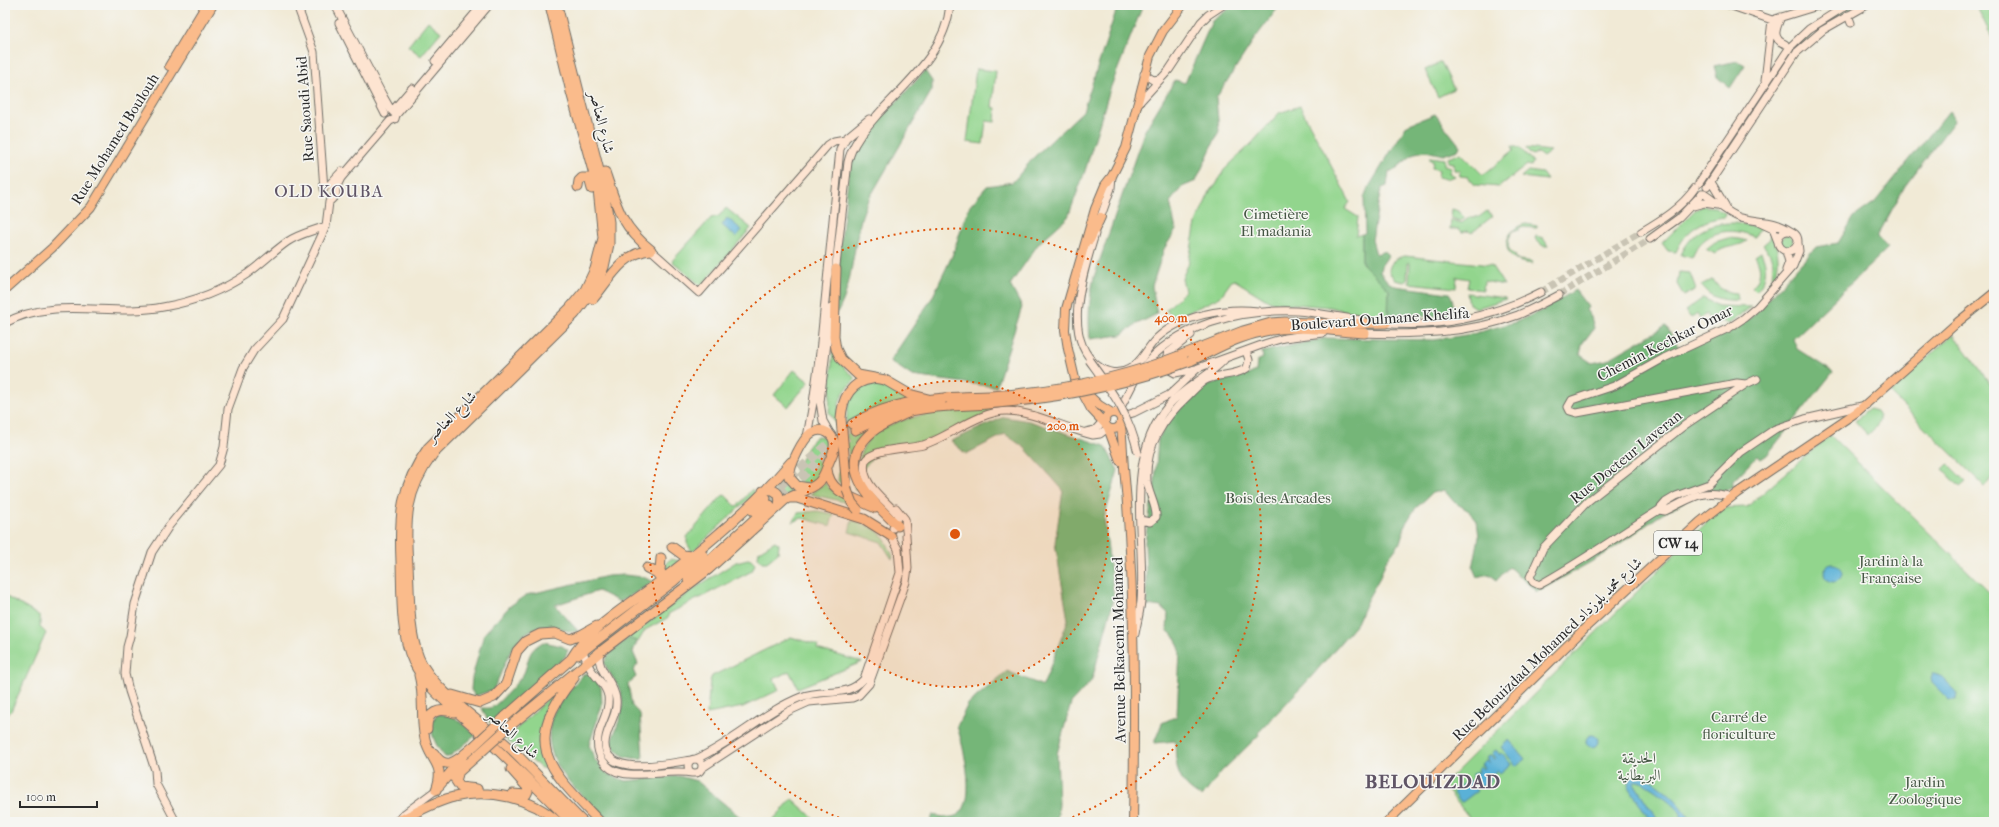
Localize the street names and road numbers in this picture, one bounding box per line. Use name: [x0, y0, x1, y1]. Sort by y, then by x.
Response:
street label: Rue Saoudi Abid: [292, 55, 318, 163]
street label: Rue Mohamed Boulouh: [67, 70, 163, 208]
street label: شارع العناصر: [581, 87, 618, 156]
street label: Chemin Kechkar Omar: [1594, 301, 1736, 385]
street label: Boulevard Oulmane Khelifa: [1290, 304, 1471, 334]
street label: شارع العناصر: [421, 387, 483, 449]
street label: Rue Docteur Laveran: [1566, 406, 1686, 508]
road number: CW 14: [1654, 531, 1702, 555]
street label: Rue Belouizdad Mohamed شارع محمد بلوزداد: [1448, 553, 1648, 747]
street label: Avenue Belkacemi Mohamed: [1108, 556, 1130, 744]
street label: شارع العناصر: [479, 704, 543, 765]

